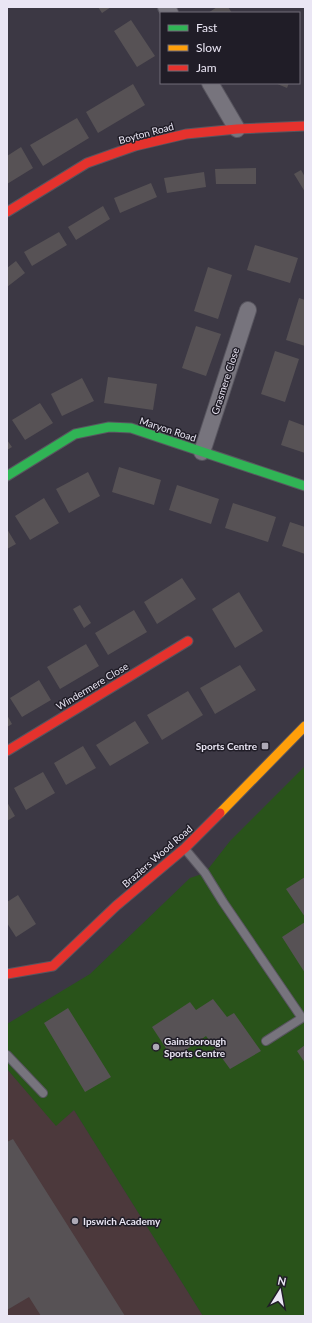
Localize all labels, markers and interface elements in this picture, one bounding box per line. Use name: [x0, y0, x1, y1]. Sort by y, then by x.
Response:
legend: [160, 12, 300, 84]
text: Fast: [196, 20, 218, 35]
text: Slow: [196, 40, 222, 55]
text: Jam: [196, 60, 217, 75]
street label: Boyton Road: [117, 120, 175, 146]
street label: Grasmere Close: [209, 346, 241, 416]
street label: Maryon Road: [138, 414, 198, 444]
street label: Windermere Close: [54, 660, 130, 712]
place label: Sports Centre: [196, 740, 258, 752]
marker: Sports Centre: [260, 741, 270, 751]
street label: Braziers Wood Road: [120, 822, 194, 890]
place label: Gainsborough Sports Centre: [164, 1035, 227, 1059]
marker: Gainsborough Sports Centre: [151, 1042, 161, 1052]
place label: Ipswich Academy: [83, 1215, 161, 1227]
marker: Ipswich Academy: [70, 1216, 80, 1226]
north arrow: [260, 1271, 300, 1311]
text: N: [277, 1274, 287, 1288]

